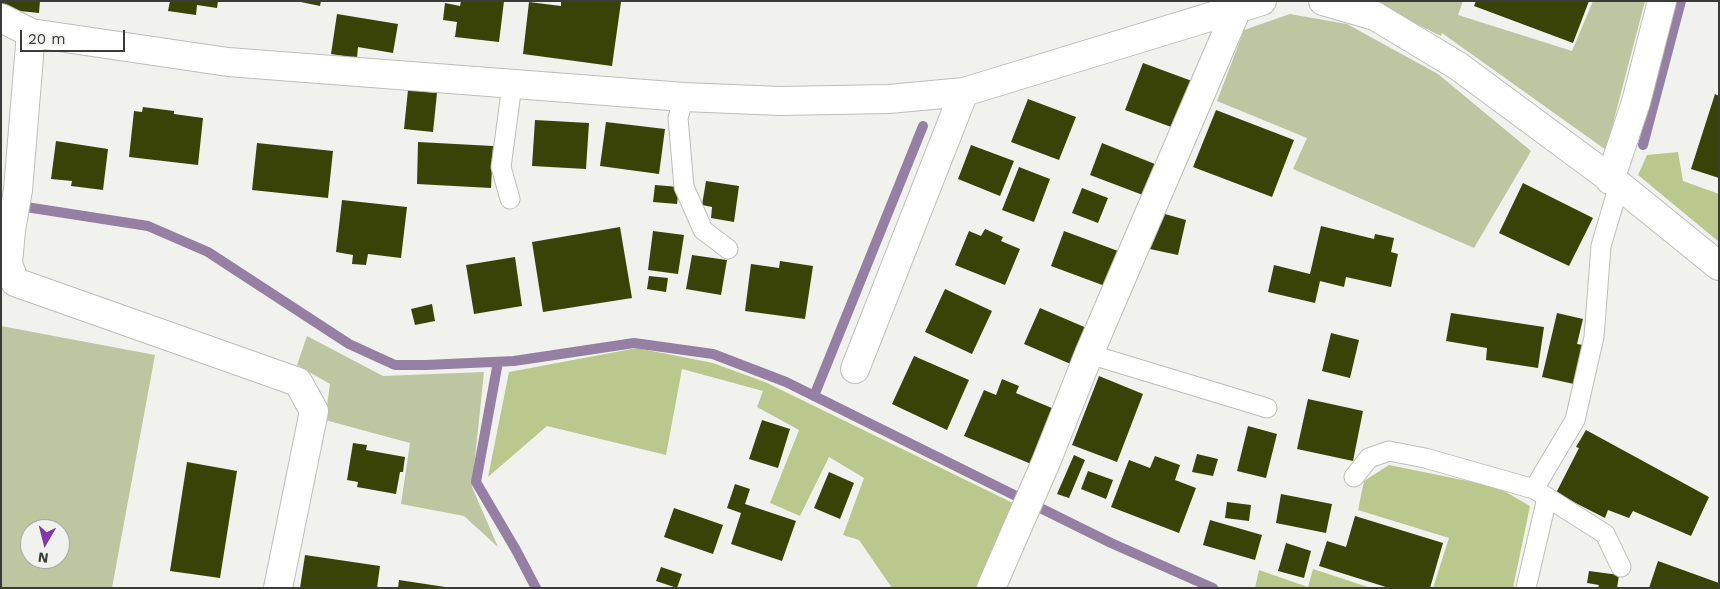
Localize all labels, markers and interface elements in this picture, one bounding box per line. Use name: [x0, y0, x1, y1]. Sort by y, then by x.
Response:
scale bar: [22, 20, 128, 52]
text: 20 m: [28, 30, 66, 48]
north arrow: [20, 519, 70, 569]
text: N: [37, 549, 49, 567]

